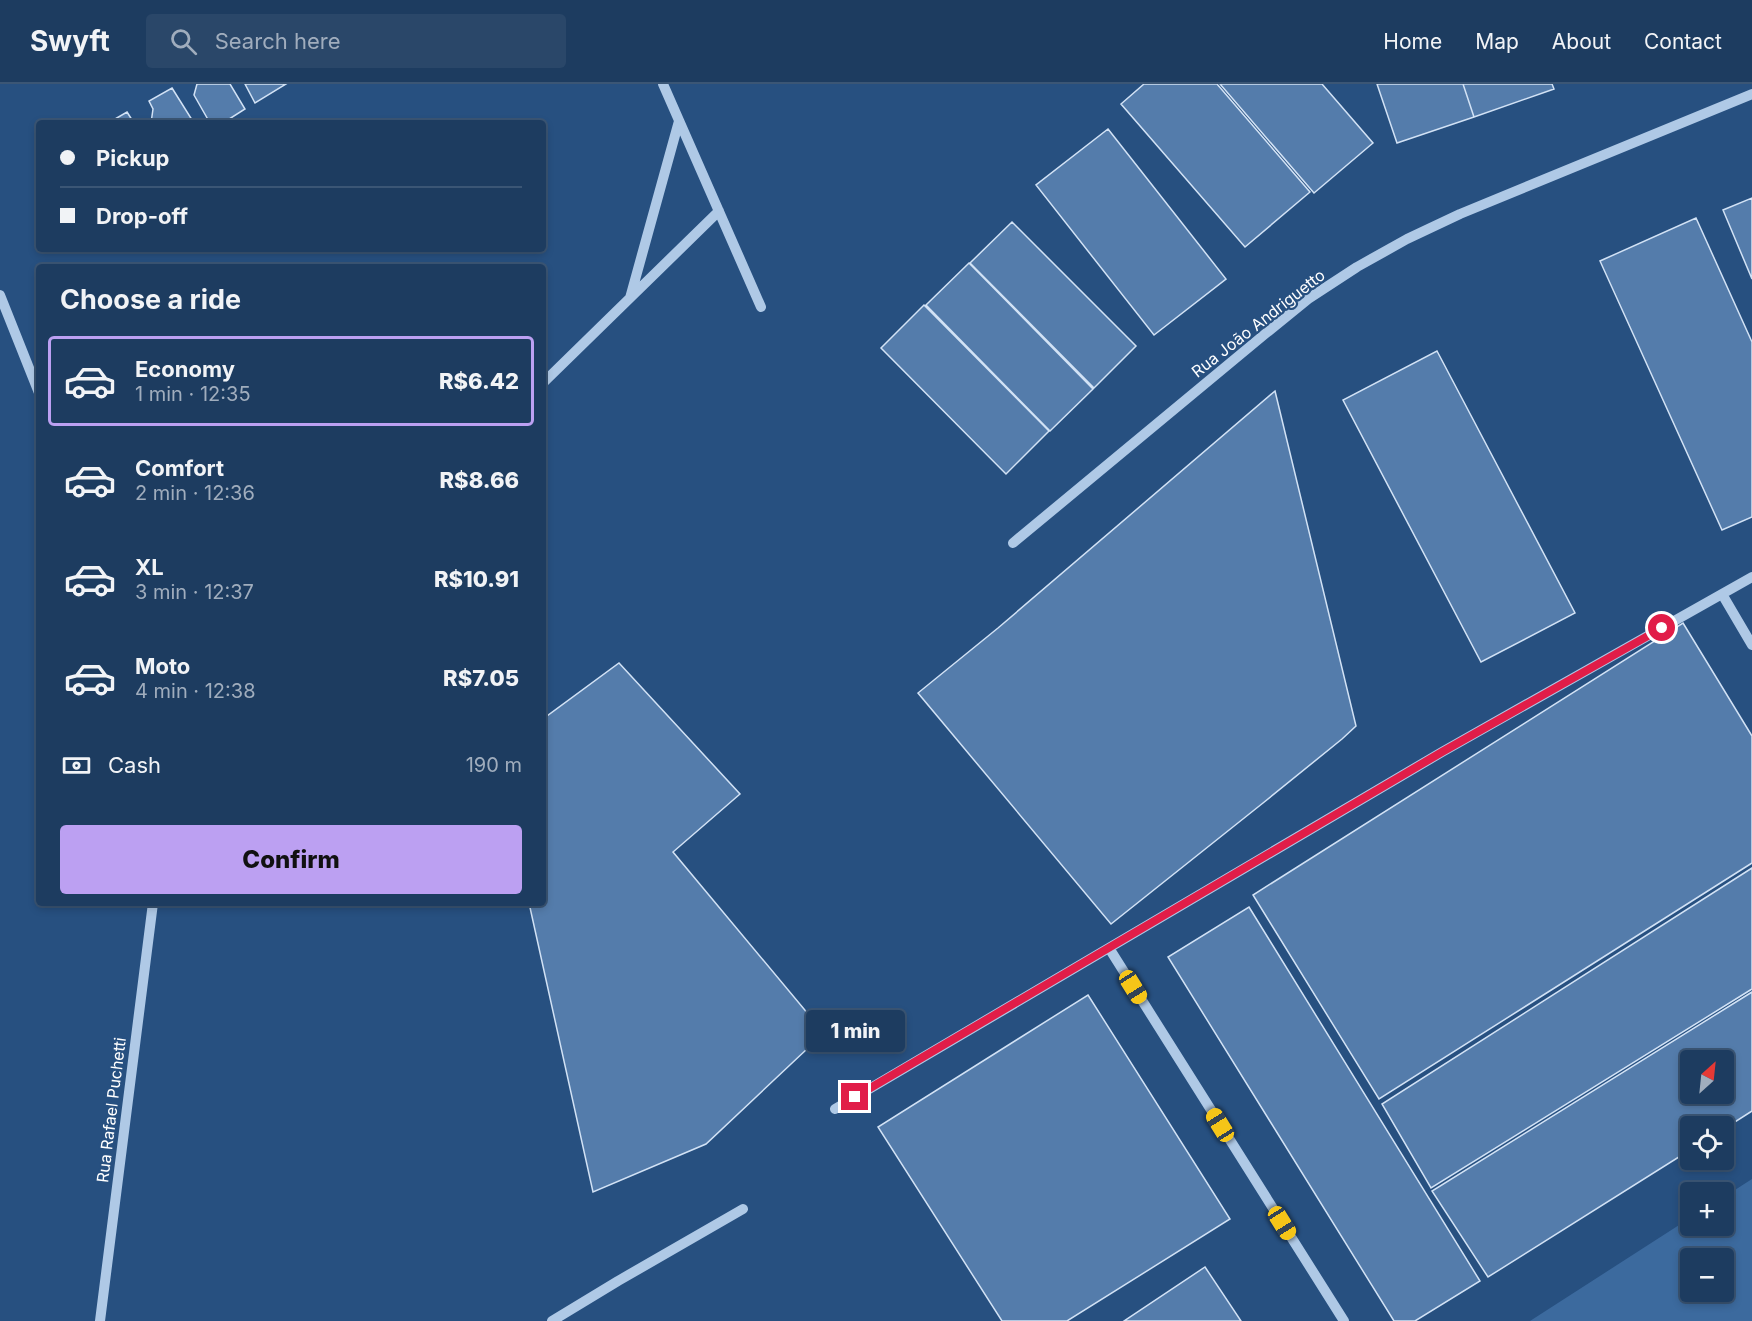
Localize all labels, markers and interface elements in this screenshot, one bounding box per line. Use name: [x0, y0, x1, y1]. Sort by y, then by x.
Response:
search box: [146, 14, 566, 68]
text: Swyft: [30, 24, 110, 58]
icon: search: [167, 25, 200, 58]
text: Search here: [215, 28, 340, 54]
text: Home: [1383, 29, 1442, 54]
text: Map: [1475, 29, 1519, 54]
text: About: [1552, 29, 1611, 54]
text: Contact: [1644, 29, 1722, 54]
text: Pickup: [96, 145, 170, 171]
text: Drop-off: [96, 203, 188, 229]
street label: Rua João Andriguetto: [1187, 265, 1329, 381]
text: Choose a ride: [60, 283, 241, 316]
icon: car: [63, 354, 117, 408]
text: Economy: [135, 356, 235, 382]
text: R$6.42: [439, 368, 519, 394]
text: 1 min · 12:35: [135, 382, 251, 406]
icon: car: [63, 453, 117, 507]
text: Comfort: [135, 455, 224, 481]
text: R$8.66: [440, 467, 519, 493]
text: 2 min · 12:36: [135, 481, 255, 505]
icon: car: [63, 552, 117, 606]
text: XL: [135, 554, 164, 580]
text: R$10.91: [434, 566, 519, 592]
text: 3 min · 12:37: [135, 580, 254, 604]
route start: [1648, 614, 1675, 641]
icon: car: [63, 651, 117, 705]
text: Moto: [135, 653, 190, 679]
text: R$7.05: [443, 665, 519, 691]
text: 4 min · 12:38: [135, 679, 256, 703]
icon: cash: [60, 749, 93, 782]
text: Cash: [108, 752, 161, 778]
text: 190 m: [466, 753, 522, 777]
button: Confirm: [60, 825, 522, 894]
car: [1116, 967, 1150, 1007]
callout: 1 min: [806, 1010, 904, 1052]
text: 1 min: [830, 1019, 881, 1043]
street label: Rua Rafael Puchetti: [92, 1036, 130, 1184]
north arrow: [1680, 1050, 1734, 1104]
map controls: [1680, 1050, 1734, 1302]
route end: [841, 1083, 868, 1110]
car: [1203, 1105, 1237, 1145]
button: locate: [1680, 1116, 1734, 1170]
button: +: [1680, 1182, 1734, 1236]
car: [1265, 1203, 1299, 1243]
button: −: [1680, 1248, 1734, 1302]

